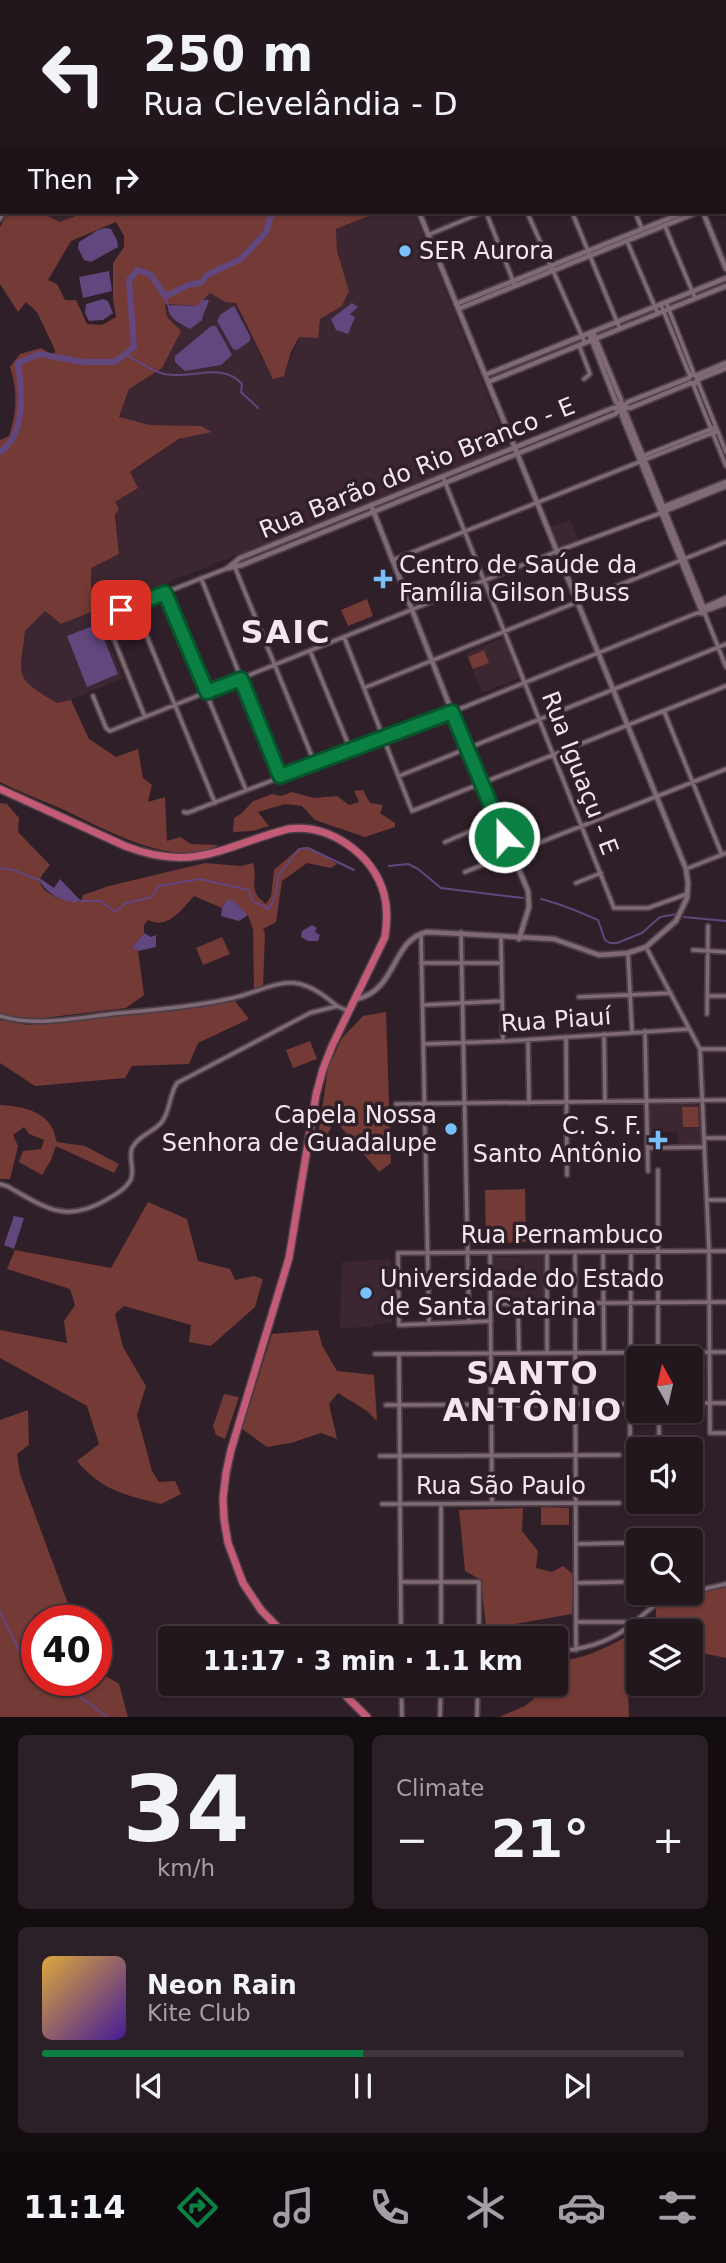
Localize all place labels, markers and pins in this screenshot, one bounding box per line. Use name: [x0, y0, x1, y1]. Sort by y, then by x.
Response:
place label: SER Aurora: [419, 237, 554, 265]
marker: SER Aurora: [397, 243, 413, 259]
place label: Centro de Saúde da Família Gilson Buss: [399, 551, 637, 607]
marker: Centro de Saúde da Família Gilson Buss: [373, 569, 393, 589]
pin: [91, 580, 151, 640]
place label: Capela Nossa Senhora de Guadalupe: [162, 1101, 437, 1157]
place label: C. S. F. Santo Antônio: [473, 1112, 642, 1168]
marker: Capela Nossa Senhora de Guadalupe: [443, 1121, 459, 1137]
marker: C. S. F. Santo Antônio: [648, 1130, 668, 1150]
place label: Universidade do Estado de Santa Catarina: [380, 1265, 664, 1321]
marker: Universidade do Estado de Santa Catarina: [358, 1285, 374, 1301]

